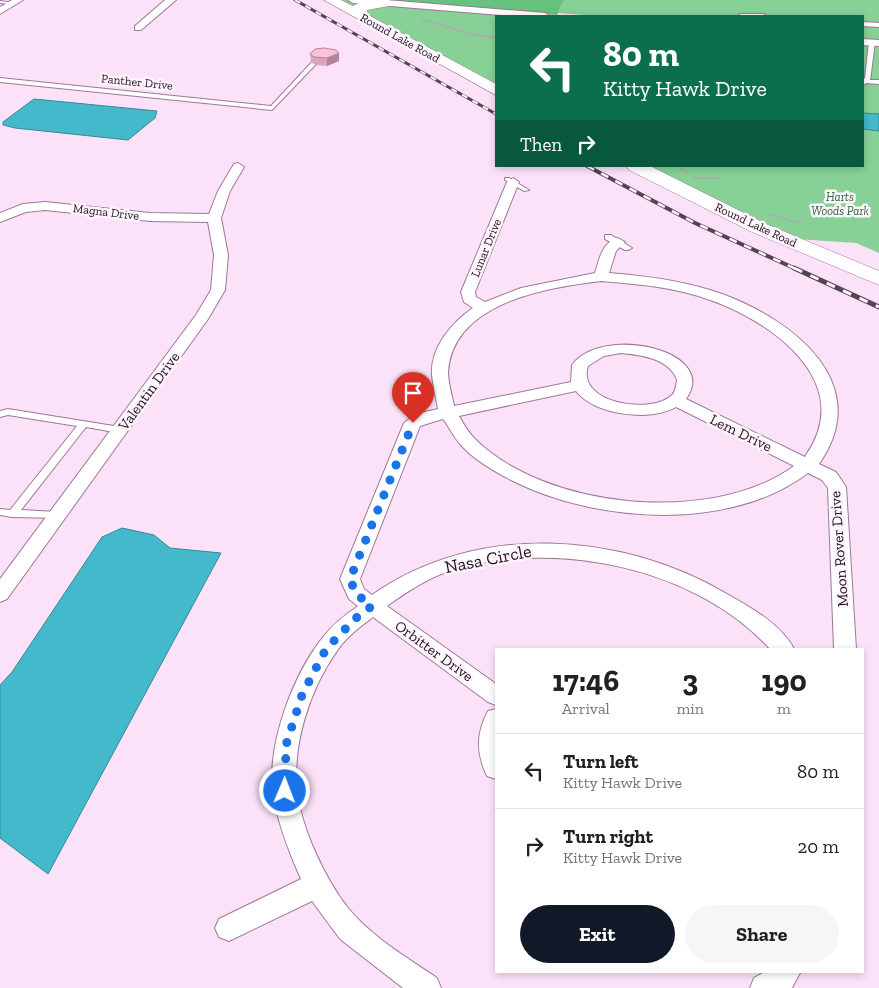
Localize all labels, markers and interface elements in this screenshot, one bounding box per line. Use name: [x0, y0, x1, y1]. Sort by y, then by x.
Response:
street label: Round Lake Road: [358, 10, 443, 66]
text: 80 m: [603, 33, 679, 75]
icon: left: [520, 35, 585, 100]
street label: Panther Drive: [100, 71, 174, 93]
text: Kitty Hawk Drive: [603, 75, 767, 102]
icon: right: [572, 130, 600, 158]
text: Then: [520, 133, 562, 156]
park label: Harts Woods Park: [811, 190, 870, 218]
street label: Round Lake Road: [713, 200, 800, 250]
street label: Magna Drive: [72, 201, 140, 223]
street label: Lunar Drive: [468, 216, 504, 279]
street label: Valentin Drive: [114, 348, 184, 435]
pin: [392, 372, 434, 423]
icon: arrive: [399, 379, 427, 407]
street label: Lem Drive: [707, 410, 775, 456]
street label: Moon Rover Drive: [826, 491, 852, 607]
street label: Nasa Circle: [443, 540, 533, 578]
street label: Orbitter Drive: [391, 617, 477, 685]
text: 17:46: [552, 663, 619, 699]
text: 3: [682, 663, 698, 699]
text: 190: [761, 663, 807, 699]
text: Arrival: [562, 699, 610, 718]
text: min: [677, 699, 704, 718]
text: m: [777, 699, 791, 718]
text: Turn left: [563, 750, 638, 773]
icon: left: [520, 757, 548, 785]
text: 80 m: [797, 760, 839, 783]
position arrow: [258, 764, 310, 816]
text: Kitty Hawk Drive: [563, 773, 682, 792]
text: Turn right: [563, 825, 653, 848]
icon: right: [520, 832, 548, 860]
text: 20 m: [798, 835, 839, 858]
text: Kitty Hawk Drive: [563, 848, 682, 867]
button: Exit: [520, 905, 675, 963]
button: Share: [685, 905, 839, 963]

